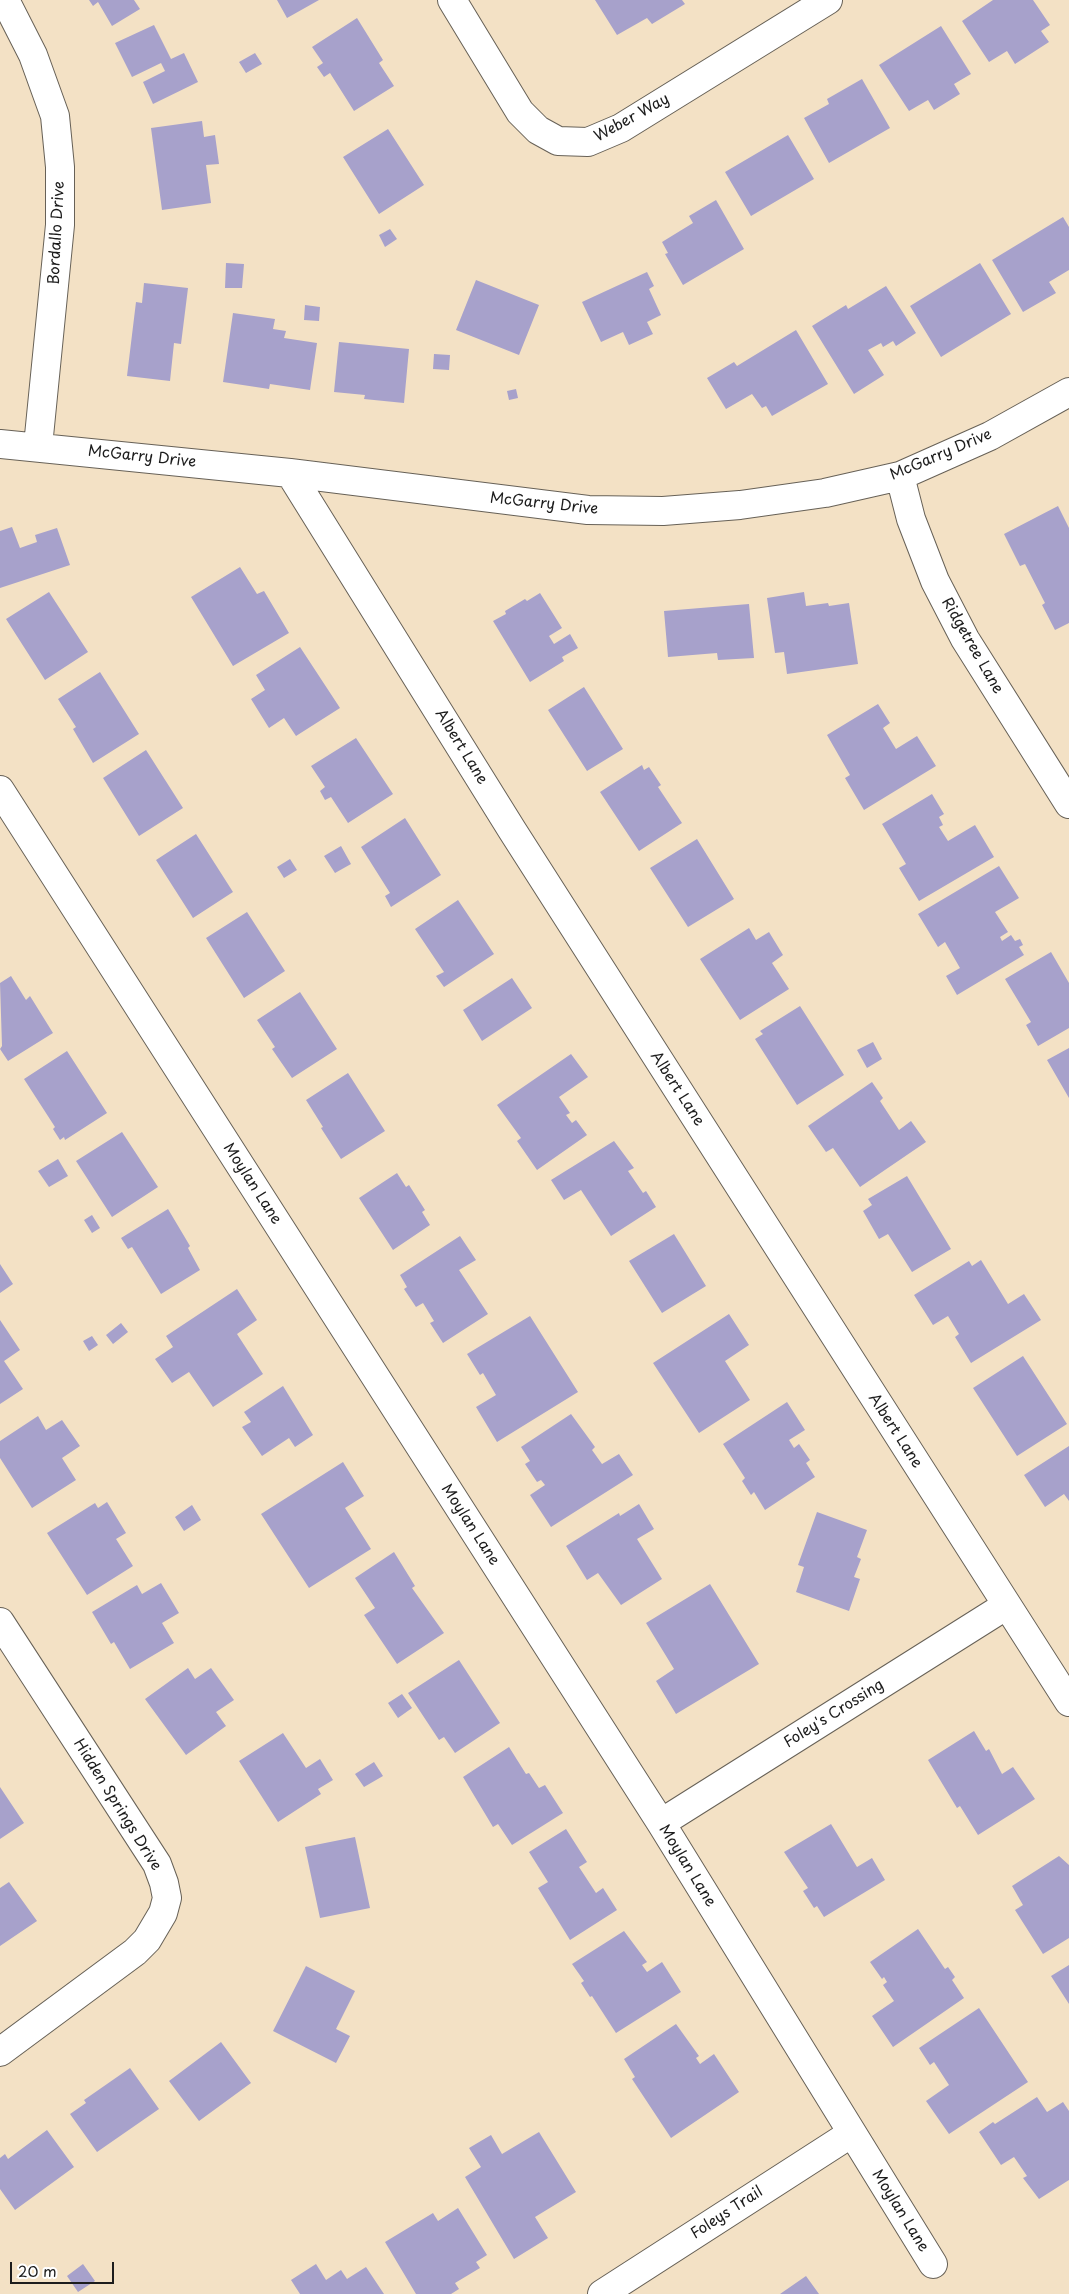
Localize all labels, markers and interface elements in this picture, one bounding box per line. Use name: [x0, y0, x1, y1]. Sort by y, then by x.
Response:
street label: Weber Way: [591, 90, 673, 146]
street label: Bordallo Drive: [45, 181, 69, 285]
street label: McGarry Drive: [887, 425, 995, 485]
street label: McGarry Drive: [87, 442, 197, 472]
street label: McGarry Drive: [489, 489, 599, 519]
street label: Ridgetree Lane: [937, 595, 1007, 697]
street label: Albert Lane: [431, 706, 491, 788]
street label: Albert Lane: [646, 1048, 708, 1130]
street label: Moylan Lane: [219, 1140, 285, 1228]
street label: Albert Lane: [864, 1390, 926, 1472]
street label: Moylan Lane: [437, 1481, 503, 1569]
street label: Foley's Crossing: [781, 1676, 887, 1752]
street label: Hidden Springs Drive: [69, 1736, 165, 1874]
street label: Moylan Lane: [655, 1822, 719, 1910]
street label: Moylan Lane: [868, 2167, 932, 2255]
street label: Foleys Trail: [688, 2183, 766, 2243]
scale bar: [12, 2252, 116, 2284]
text: 20 m: [18, 2259, 57, 2282]

